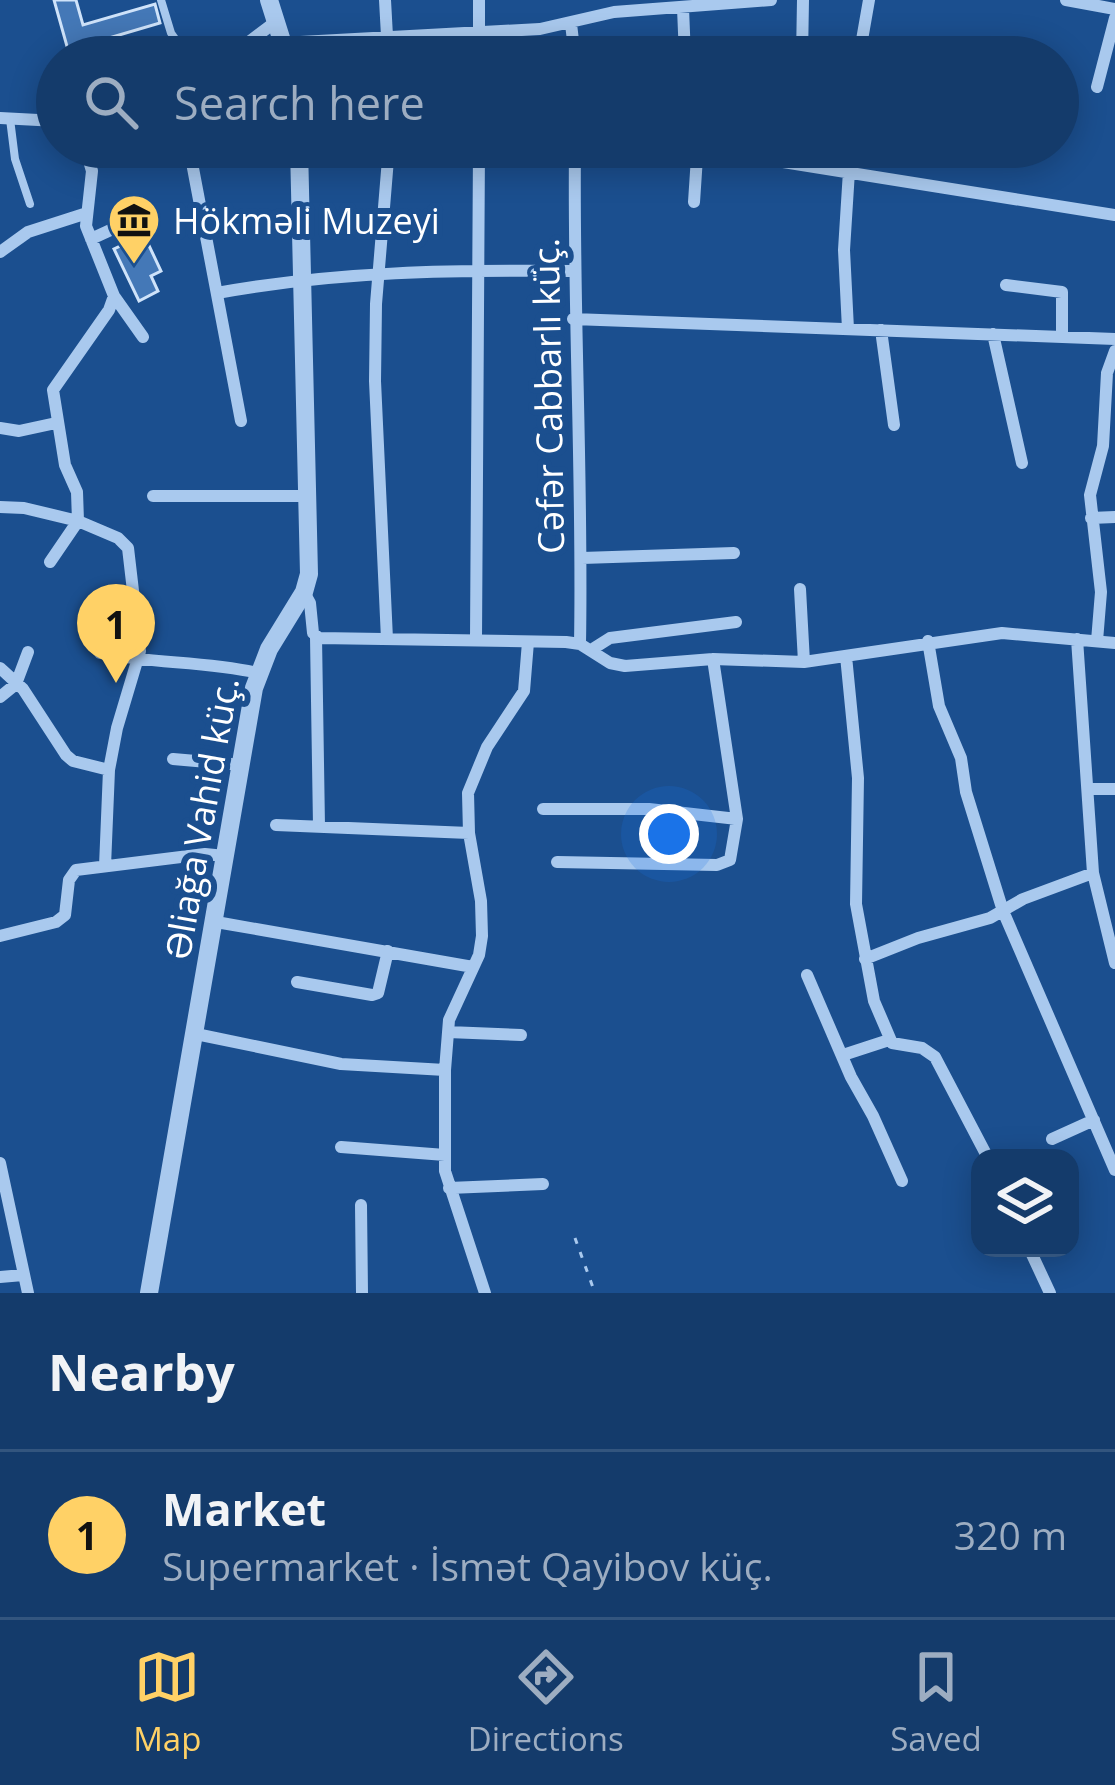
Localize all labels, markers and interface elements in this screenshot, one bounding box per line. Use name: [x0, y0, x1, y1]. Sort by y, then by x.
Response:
search box: [36, 36, 1079, 168]
icon: search: [78, 69, 144, 135]
text: Search here: [174, 72, 425, 133]
museum icon: Hökməli Muzeyi: [106, 192, 162, 266]
place label: Hökməli Muzeyi: [173, 196, 440, 245]
street label: Cəfər Cabbarlı küç.: [521, 238, 575, 554]
pin: 1: [77, 584, 155, 683]
street label: Əliağa Vahid küç.: [152, 673, 250, 963]
your location: [639, 804, 699, 864]
map controls: [971, 1149, 1079, 1257]
button: layers: [971, 1149, 1079, 1257]
text: Nearby: [48, 1336, 235, 1406]
text: Market: [162, 1478, 326, 1539]
text: 1: [76, 1508, 98, 1561]
text: 320 m: [954, 1508, 1067, 1561]
text: Supermarket · İsmət Qayibov küç.: [162, 1539, 773, 1592]
tab: Map: [133, 1644, 201, 1761]
tab: Directions: [468, 1644, 624, 1761]
tab: Saved: [890, 1644, 982, 1761]

